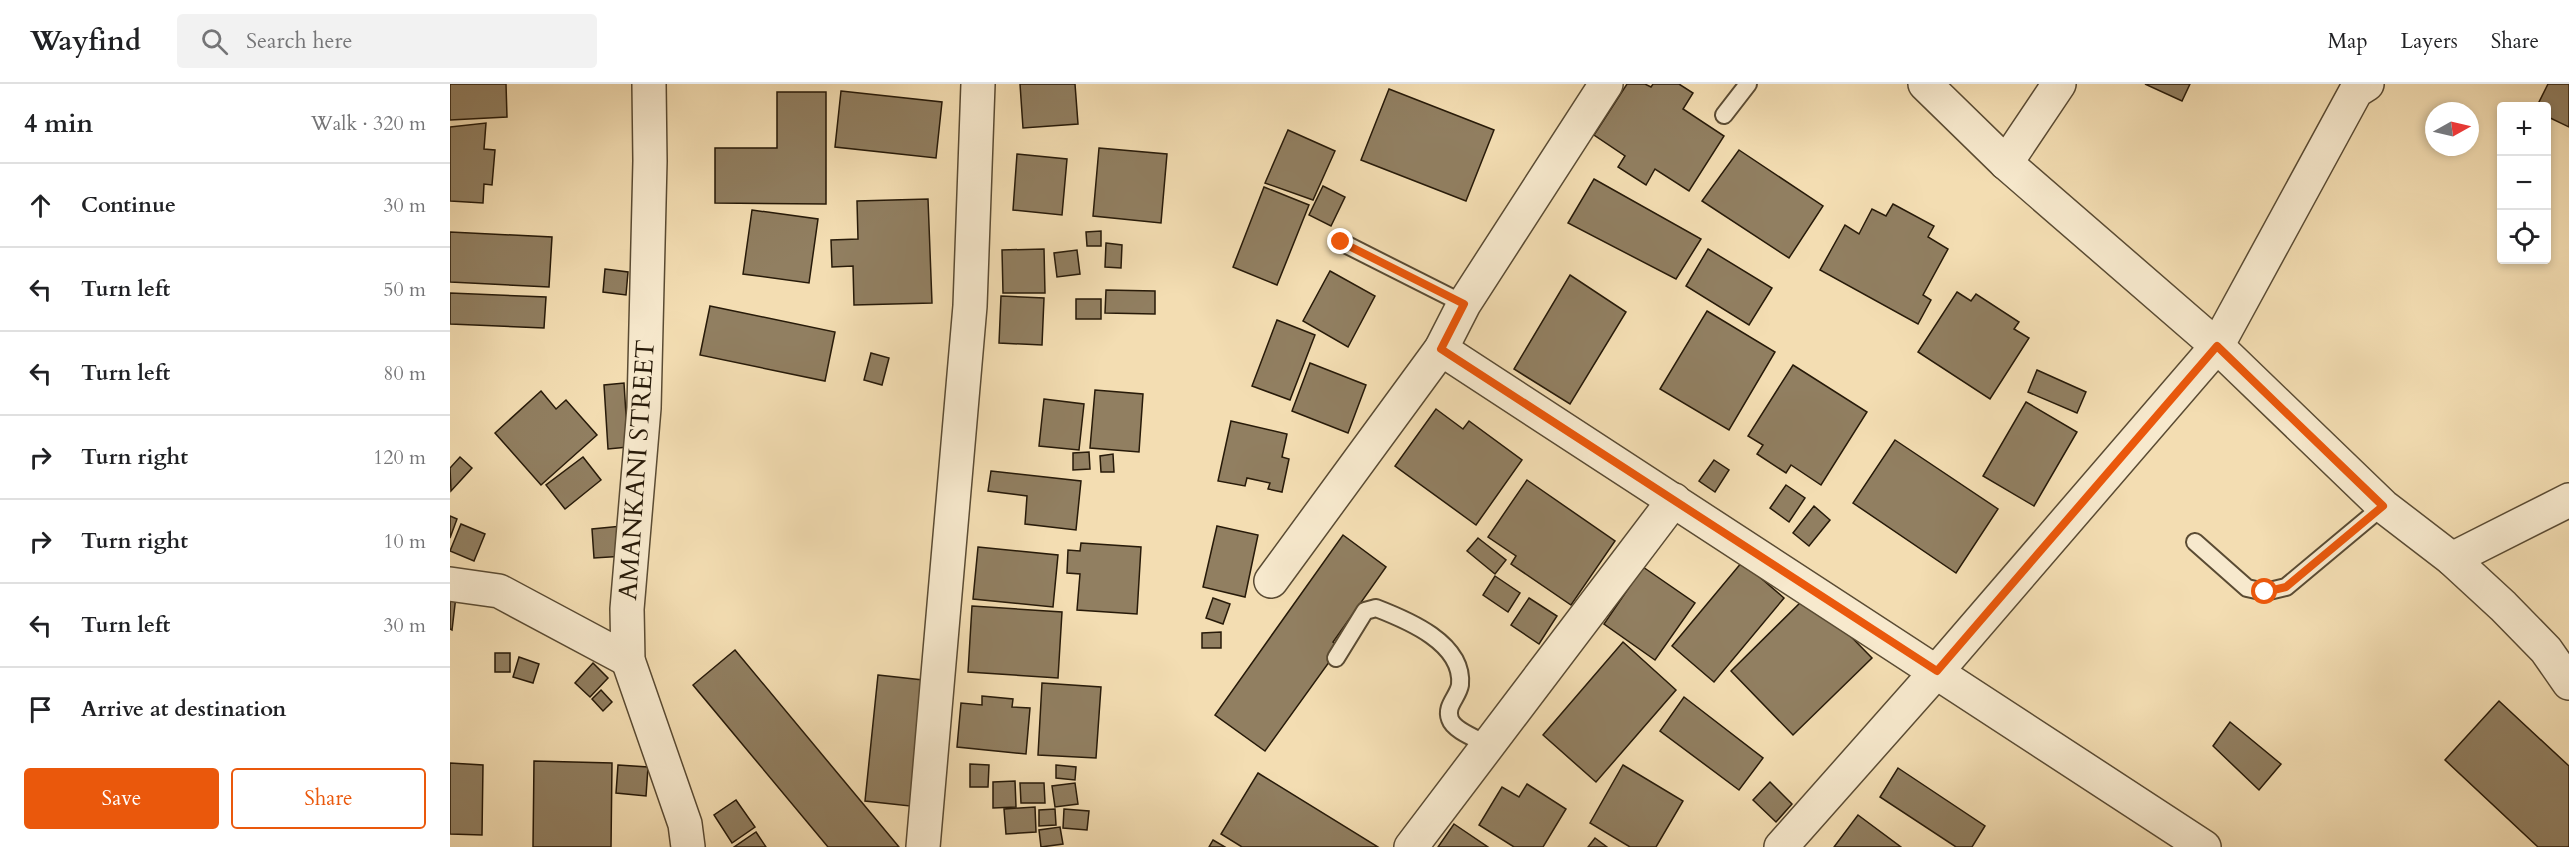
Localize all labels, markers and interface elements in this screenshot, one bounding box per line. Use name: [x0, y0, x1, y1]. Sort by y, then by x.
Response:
search box: [177, 14, 597, 68]
text: Wayfind: [30, 22, 141, 60]
icon: search: [198, 25, 231, 58]
text: Search here: [246, 26, 353, 56]
text: Map: [2328, 27, 2368, 56]
text: Layers: [2401, 27, 2458, 56]
text: Share: [2491, 27, 2539, 56]
north arrow: [2425, 102, 2479, 156]
map controls: [2497, 102, 2551, 264]
button: +: [2497, 102, 2551, 156]
text: 4 min: [24, 106, 93, 141]
text: Walk · 320 m: [311, 110, 426, 137]
button: −: [2497, 156, 2551, 210]
icon: ahead: [24, 189, 57, 222]
text: Continue: [81, 190, 176, 220]
text: 30 m: [383, 192, 426, 219]
button: locate: [2497, 210, 2551, 264]
route end: [1327, 228, 1353, 254]
icon: left: [24, 273, 57, 306]
text: Turn left: [81, 274, 170, 304]
text: 50 m: [383, 276, 426, 303]
street label: AMANKANI STREET: [610, 339, 663, 601]
icon: left: [24, 357, 57, 390]
text: Turn left: [81, 358, 170, 388]
text: 80 m: [383, 360, 426, 387]
icon: right: [24, 441, 57, 474]
text: Turn right: [81, 442, 188, 472]
text: 120 m: [373, 444, 426, 471]
icon: right: [24, 525, 57, 558]
text: Turn right: [81, 526, 188, 556]
text: 10 m: [383, 528, 426, 555]
route start: [2251, 578, 2277, 604]
icon: left: [24, 609, 57, 642]
text: Turn left: [81, 610, 170, 640]
text: 30 m: [383, 612, 426, 639]
icon: arrive: [24, 693, 57, 726]
text: Arrive at destination: [81, 694, 286, 724]
button: Save: [24, 768, 219, 829]
button: Share: [231, 768, 426, 829]

